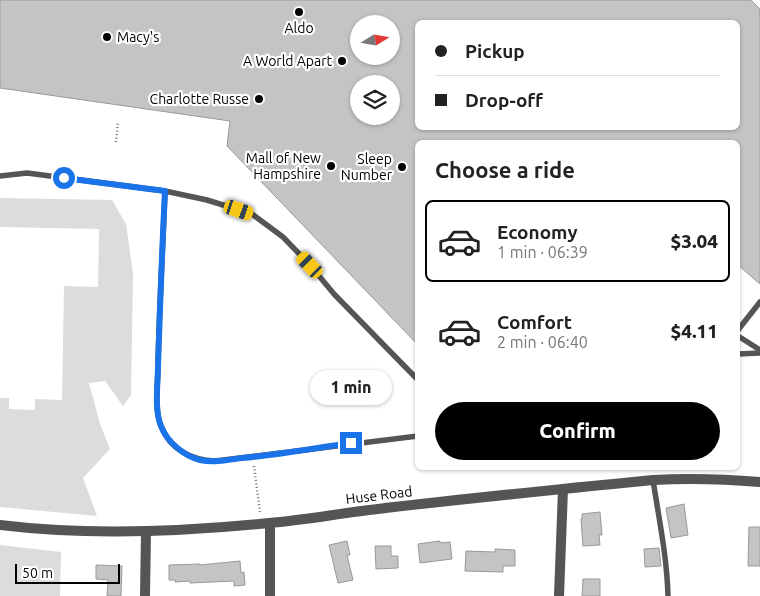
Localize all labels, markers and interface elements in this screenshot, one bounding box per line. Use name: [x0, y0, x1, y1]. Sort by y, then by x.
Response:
marker: Aldo: [293, 6, 305, 18]
north arrow: [350, 15, 400, 65]
map controls: [350, 15, 400, 125]
place label: Aldo: [284, 20, 314, 36]
place label: Macy's: [117, 29, 159, 45]
marker: Macy's: [101, 31, 113, 43]
text: Pickup: [465, 40, 525, 62]
place label: A World Apart: [243, 53, 332, 69]
marker: A World Apart: [336, 55, 348, 67]
button: layers: [350, 75, 400, 125]
text: Drop-off: [465, 89, 543, 111]
place label: Charlotte Russe: [150, 91, 249, 107]
marker: Charlotte Russe: [253, 93, 265, 105]
place label: Mall of New Hampshire: [246, 150, 321, 182]
place label: Sleep Number: [341, 151, 393, 183]
text: Choose a ride: [435, 157, 575, 182]
marker: Mall of New Hampshire: [325, 160, 337, 172]
marker: Sleep Number: [396, 161, 408, 173]
route start: [53, 167, 75, 189]
car: [222, 198, 255, 222]
icon: car: [437, 219, 482, 264]
text: Economy: [497, 221, 578, 243]
text: $3.04: [670, 230, 718, 252]
text: 1 min · 06:39: [497, 243, 588, 261]
car: [294, 249, 325, 281]
icon: car: [437, 309, 482, 354]
text: Comfort: [497, 311, 572, 333]
text: $4.11: [670, 320, 718, 342]
text: 2 min · 06:40: [497, 333, 588, 351]
callout: 1 min: [310, 370, 392, 406]
text: 1 min: [331, 378, 371, 396]
button: Confirm: [435, 402, 720, 460]
route end: [340, 432, 362, 454]
street label: Huse Road: [345, 483, 413, 507]
scale bar: [15, 561, 120, 584]
text: 50 m: [22, 565, 53, 581]

